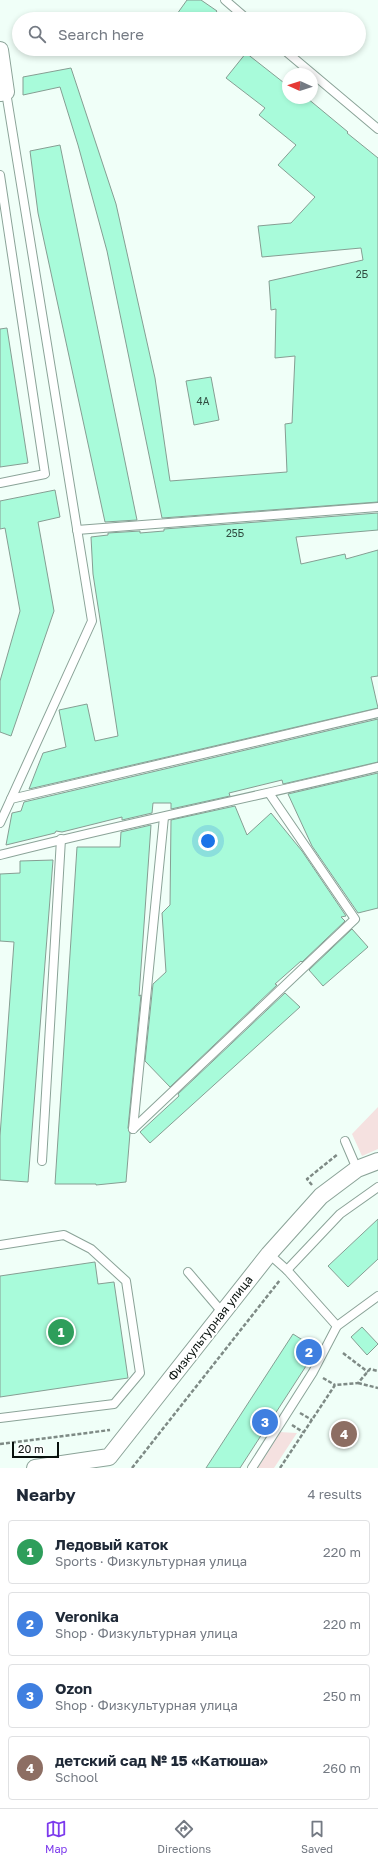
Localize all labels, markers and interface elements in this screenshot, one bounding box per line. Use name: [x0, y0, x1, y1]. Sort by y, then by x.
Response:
search box: [12, 12, 366, 56]
icon: search: [26, 23, 48, 45]
text: Search here: [58, 25, 144, 43]
north arrow: [282, 68, 318, 104]
house number: 2Б: [356, 268, 369, 280]
house number: 4А: [197, 395, 210, 407]
house number: 25Б: [226, 527, 244, 539]
your location: [198, 831, 218, 851]
street label: Физкультурная улица: [164, 1272, 256, 1384]
pin: 1: [48, 1317, 74, 1347]
pin: 2: [296, 1337, 322, 1367]
pin: 3: [252, 1407, 278, 1437]
pin: 4: [331, 1419, 357, 1449]
scale bar: [12, 1440, 59, 1459]
text: 20 m: [18, 1442, 44, 1455]
text: Nearby: [16, 1484, 76, 1505]
text: 4 results: [308, 1486, 362, 1502]
text: Ледовый каток: [55, 1535, 168, 1553]
text: 1: [27, 1544, 33, 1560]
text: 220 m: [323, 1544, 361, 1560]
text: Sports · Физкультурная улица: [55, 1553, 247, 1569]
text: Veronika: [55, 1607, 119, 1625]
text: 2: [26, 1616, 34, 1632]
text: 220 m: [323, 1616, 361, 1632]
text: Shop · Физкультурная улица: [55, 1625, 238, 1641]
text: Ozon: [55, 1679, 92, 1697]
text: 3: [26, 1688, 34, 1704]
text: 250 m: [323, 1688, 361, 1704]
text: Shop · Физкультурная улица: [55, 1697, 238, 1713]
text: детский сад № 15 «Катюша»: [55, 1751, 268, 1769]
text: 4: [26, 1760, 34, 1776]
text: 260 m: [323, 1760, 361, 1776]
text: School: [55, 1769, 98, 1785]
tab: Map: [45, 1818, 67, 1855]
tab: Directions: [157, 1818, 211, 1855]
tab: Saved: [301, 1818, 333, 1855]

